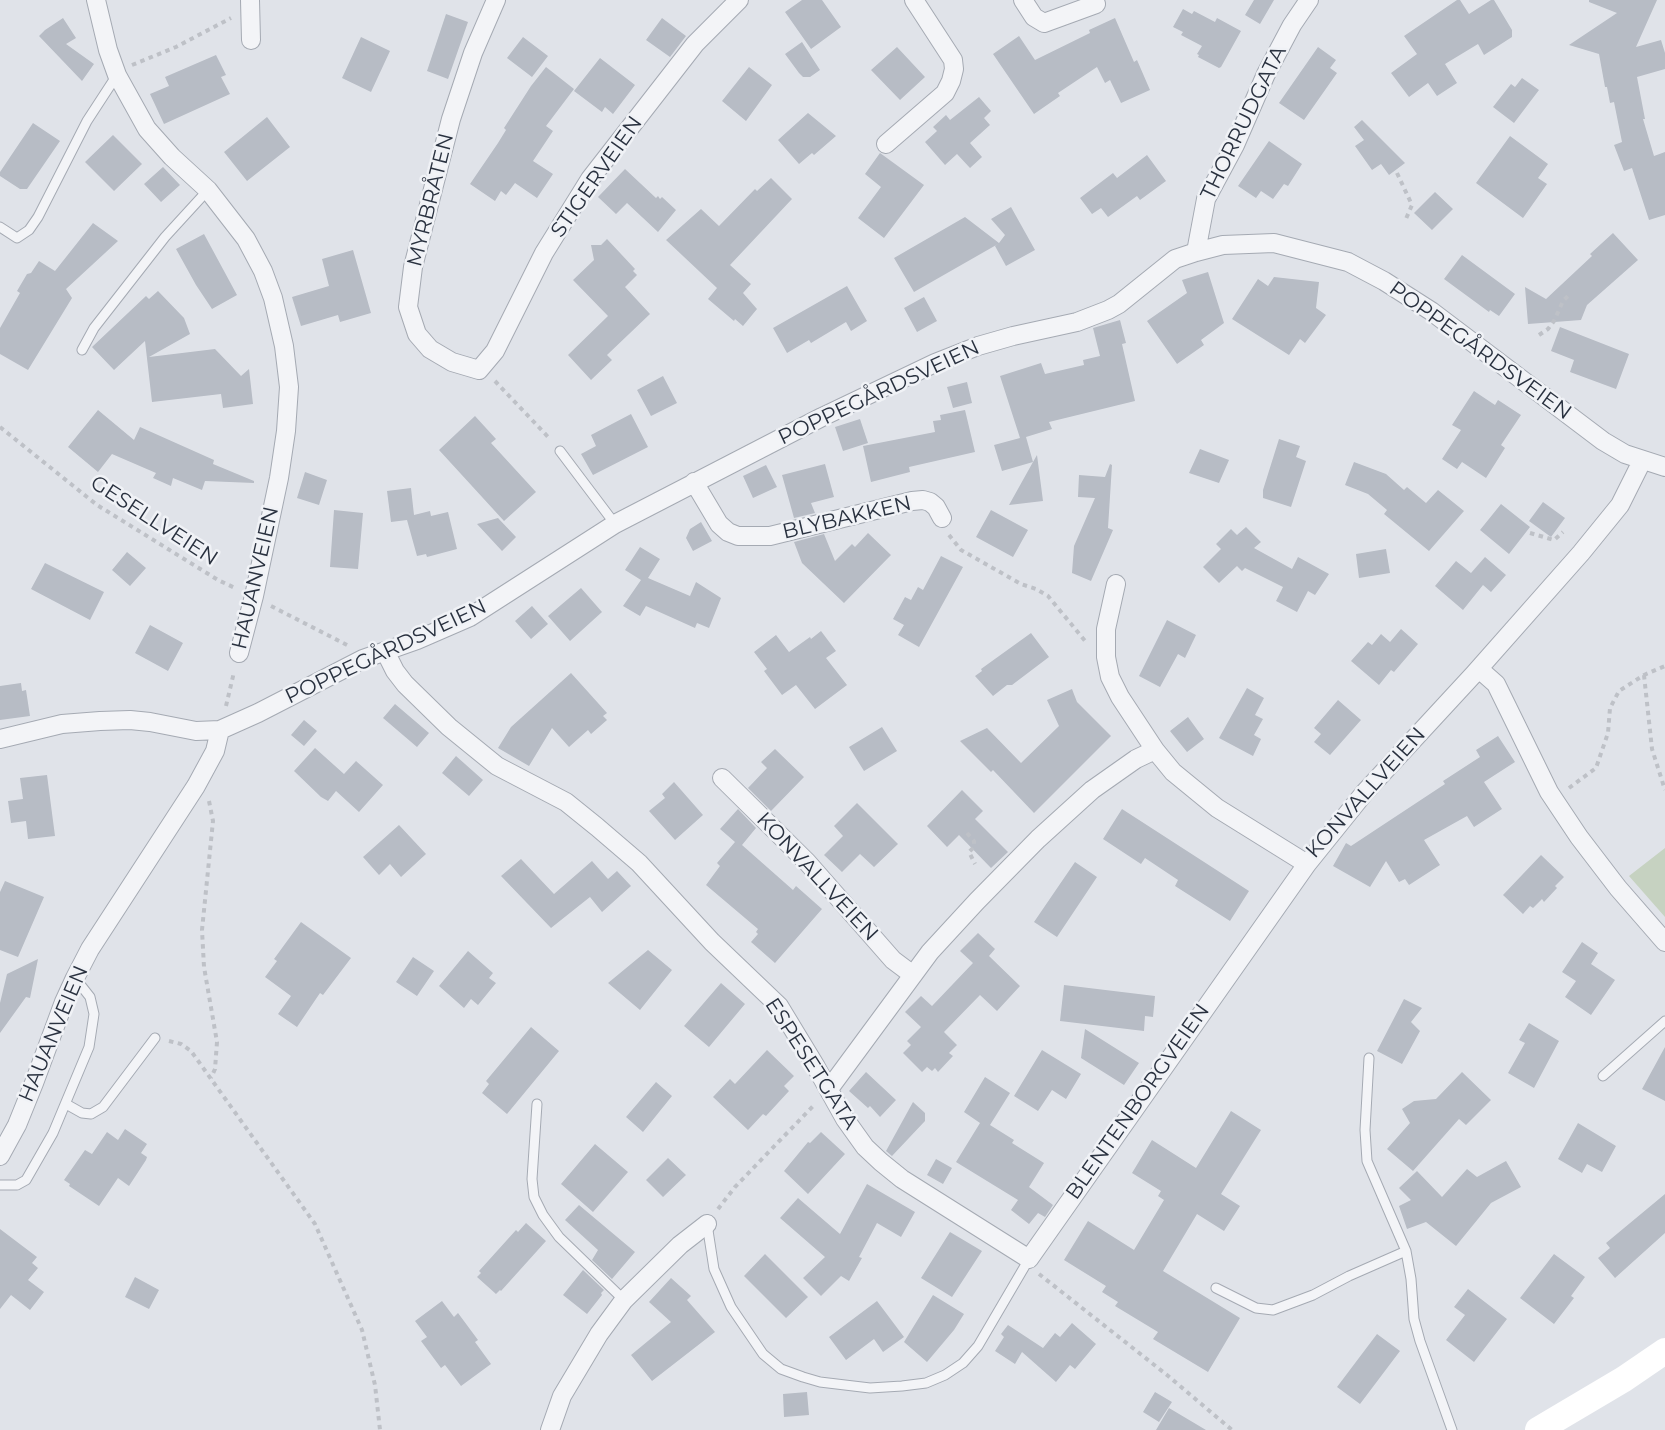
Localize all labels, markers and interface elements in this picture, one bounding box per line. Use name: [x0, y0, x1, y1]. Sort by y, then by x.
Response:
street label: THORRUDGATA: [1196, 42, 1292, 204]
street label: STIGERVEIEN: [546, 111, 648, 243]
street label: MYRBRÅTEN: [402, 131, 460, 269]
street label: POPPEGÅRDSVEIEN: [1384, 276, 1576, 426]
street label: POPPEGÅRDSVEIEN: [774, 335, 984, 451]
street label: GESELLVEIEN: [86, 470, 222, 572]
street label: BLYBAKKEN: [780, 491, 914, 545]
street label: HAUANVEIEN: [227, 504, 285, 652]
street label: POPPEGÅRDSVEIEN: [281, 594, 491, 710]
street label: KONVALLVEIEN: [1301, 723, 1431, 863]
street label: KONVALLVEIEN: [751, 807, 883, 947]
street label: HAUANVEIEN: [14, 962, 94, 1106]
street label: ESPESETGATA: [759, 994, 863, 1134]
street label: BLENTENBORGVEIEN: [1061, 999, 1215, 1205]

